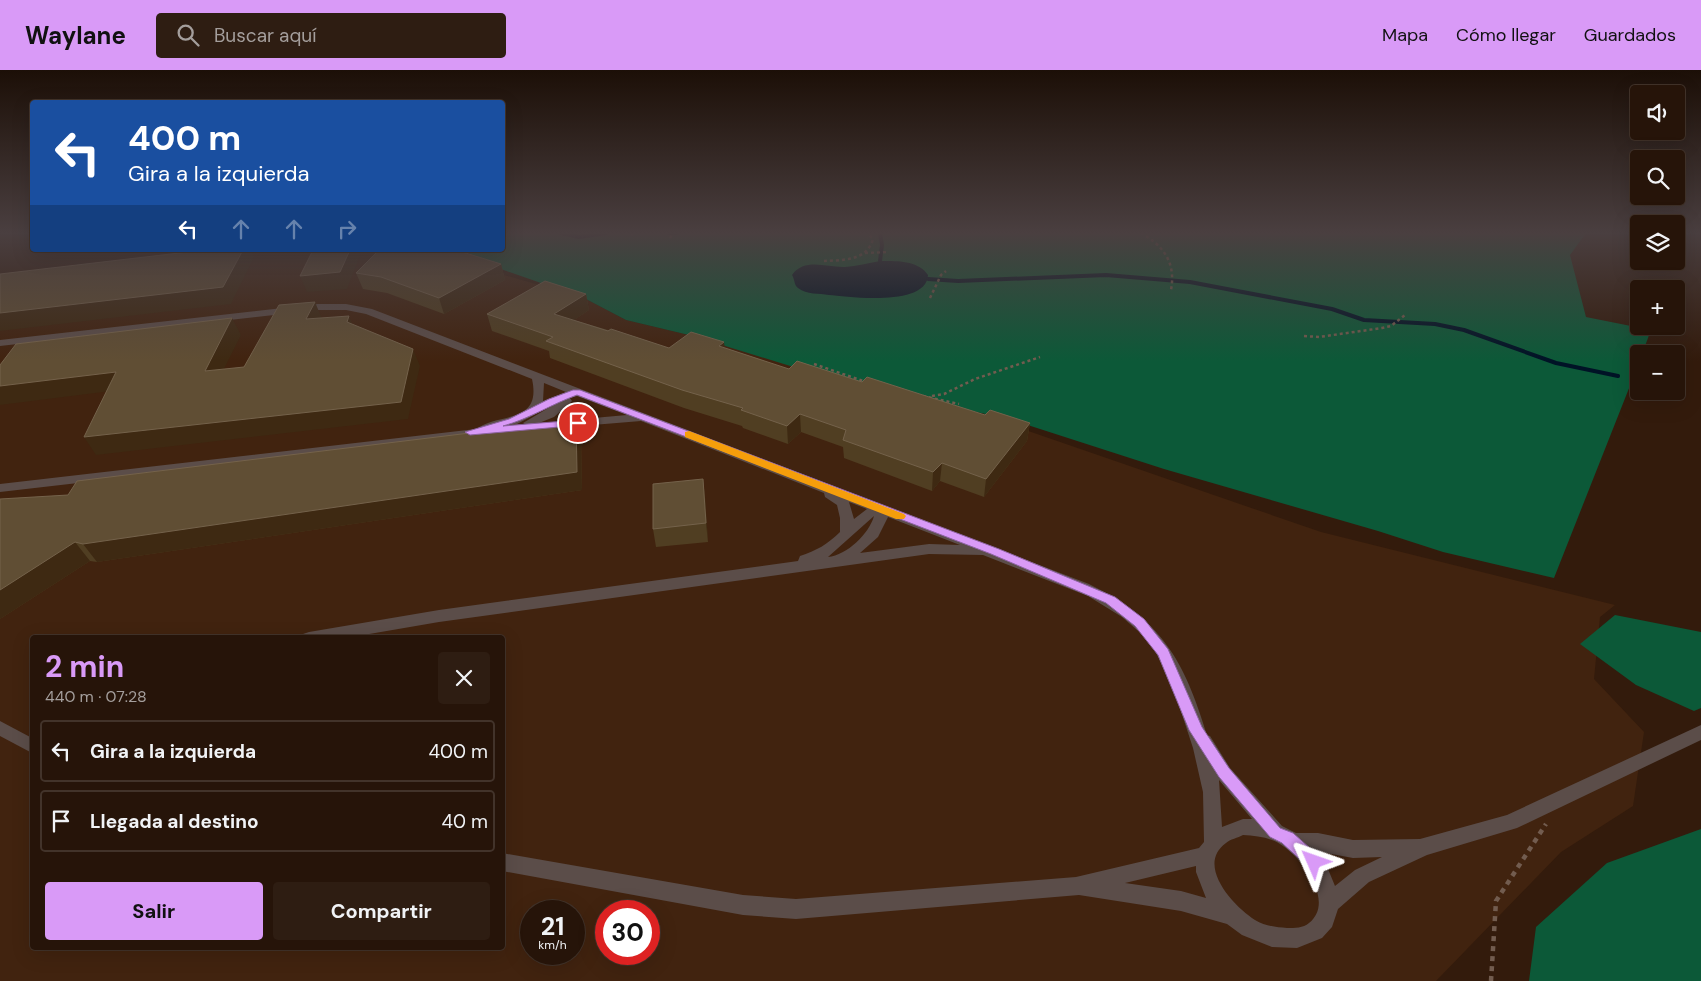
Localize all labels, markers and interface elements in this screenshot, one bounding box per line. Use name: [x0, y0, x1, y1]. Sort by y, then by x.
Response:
search box: [156, 13, 506, 58]
text: Waylane: [25, 20, 126, 51]
icon: search: [174, 21, 202, 49]
text: Buscar aquí: [214, 23, 316, 48]
text: Mapa: [1382, 23, 1428, 47]
text: Cómo llegar: [1456, 23, 1556, 47]
text: Guardados: [1584, 23, 1676, 47]
map controls: [1630, 85, 1685, 400]
button: sound: [1630, 85, 1685, 140]
text: 400 m: [128, 115, 241, 161]
icon: left: [45, 120, 110, 185]
button: search: [1630, 150, 1685, 205]
text: Gira a la izquierda: [128, 159, 309, 188]
icon: left: [174, 215, 202, 243]
icon: ahead: [227, 215, 255, 243]
icon: ahead: [280, 215, 308, 243]
icon: right: [333, 215, 361, 243]
button: layers: [1630, 215, 1685, 270]
button: +: [1630, 280, 1685, 335]
button: −: [1630, 345, 1685, 400]
pin: [557, 402, 599, 444]
icon: arrive: [564, 409, 592, 437]
text: 2 min: [45, 647, 124, 686]
button: close: [438, 652, 490, 704]
text: 440 m · 07:28: [45, 686, 147, 707]
icon: left: [47, 737, 75, 765]
text: Gira a la izquierda: [90, 739, 256, 764]
text: 400 m: [428, 739, 488, 764]
icon: arrive: [47, 807, 75, 835]
text: Llegada al destino: [90, 809, 259, 834]
text: 40 m: [441, 809, 488, 834]
position arrow: [1287, 835, 1339, 887]
button: Salir: [45, 882, 263, 940]
button: Compartir: [273, 882, 490, 940]
speed limit sign: 30: [595, 900, 660, 965]
text: 21: [541, 910, 564, 943]
text: km/h: [538, 937, 567, 953]

